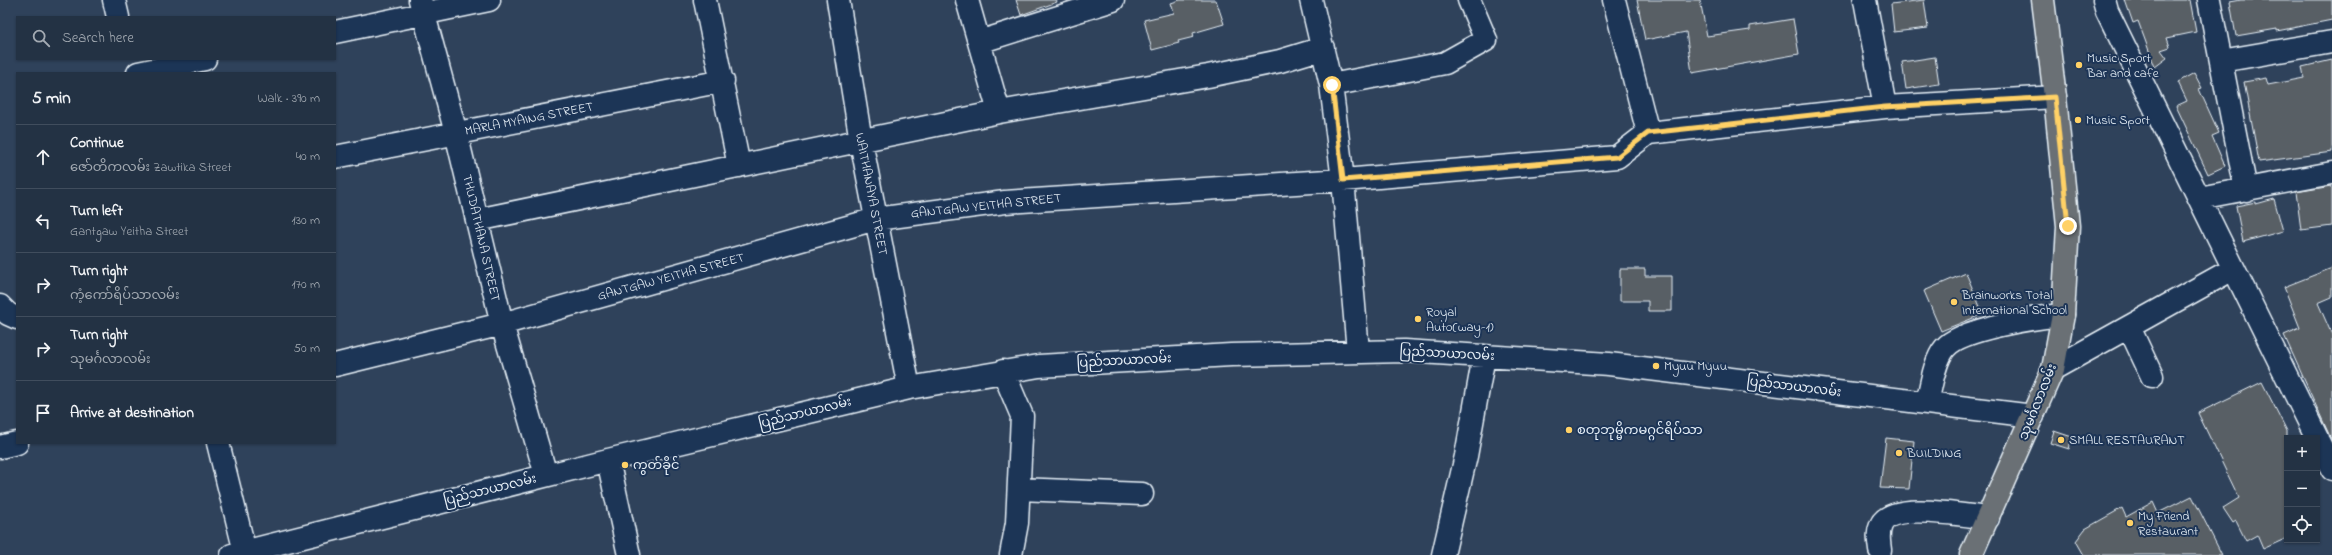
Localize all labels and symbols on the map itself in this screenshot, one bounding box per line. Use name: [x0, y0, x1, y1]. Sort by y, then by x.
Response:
place label: Music Sport Bar and cafe: [2086, 49, 2159, 83]
marker: Music Sport Bar and cafe: [2074, 60, 2084, 70]
route start: [1323, 76, 1341, 94]
street label: MARLA MYAING STREET: [463, 97, 595, 141]
place label: Music Sport: [2086, 111, 2150, 130]
marker: Music Sport: [2073, 115, 2083, 125]
street label: WAITHANAYA STREET: [850, 131, 892, 257]
street label: THUDATHANA STREET: [457, 173, 505, 304]
street label: GANTGAW YEITHA STREET: [910, 189, 1063, 223]
route end: [2059, 217, 2077, 235]
street label: GANTGAW YEITHA STREET: [596, 248, 747, 306]
place label: Brainworks Total International School: [1961, 286, 2067, 320]
marker: Brainworks Total International School: [1949, 297, 1959, 307]
place label: Royal Auto(way-1): [1426, 303, 1494, 338]
marker: Royal Auto(way-1): [1413, 314, 1423, 324]
street label: ပြည်သာယာလမ်း: [1399, 342, 1495, 366]
street label: ပြည်သာယာလမ်း: [1076, 349, 1172, 373]
place label: Myuu Myuu: [1664, 357, 1727, 377]
marker: Myuu Myuu: [1651, 361, 1661, 371]
street label: သုမင်္ဂလာလမ်း: [2014, 361, 2062, 443]
street label: ပြည်သာယာလမ်း: [1746, 372, 1842, 402]
street label: ပြည်သာယာလမ်း: [756, 392, 854, 434]
place label: စတုဘုမ္မိကမဂ္ဂင်ရိပ်သာ: [1577, 421, 1703, 441]
marker: စတုဘုမ္မိကမဂ္ဂင်ရိပ်သာ: [1564, 425, 1574, 435]
place label: SMALL RESTAURANT: [2069, 431, 2185, 450]
marker: SMALL RESTAURANT: [2056, 435, 2066, 445]
place label: BUILDING: [1906, 444, 1961, 463]
marker: BUILDING: [1894, 448, 1904, 458]
place label: ကွတ်ခိုင်: [633, 456, 679, 475]
marker: ကွတ်ခိုင်: [620, 460, 630, 470]
street label: ပြည်သာယာလမ်း: [441, 469, 539, 511]
place label: My Friend Restaurant: [2138, 507, 2199, 541]
marker: My Friend Restaurant: [2125, 518, 2135, 528]

